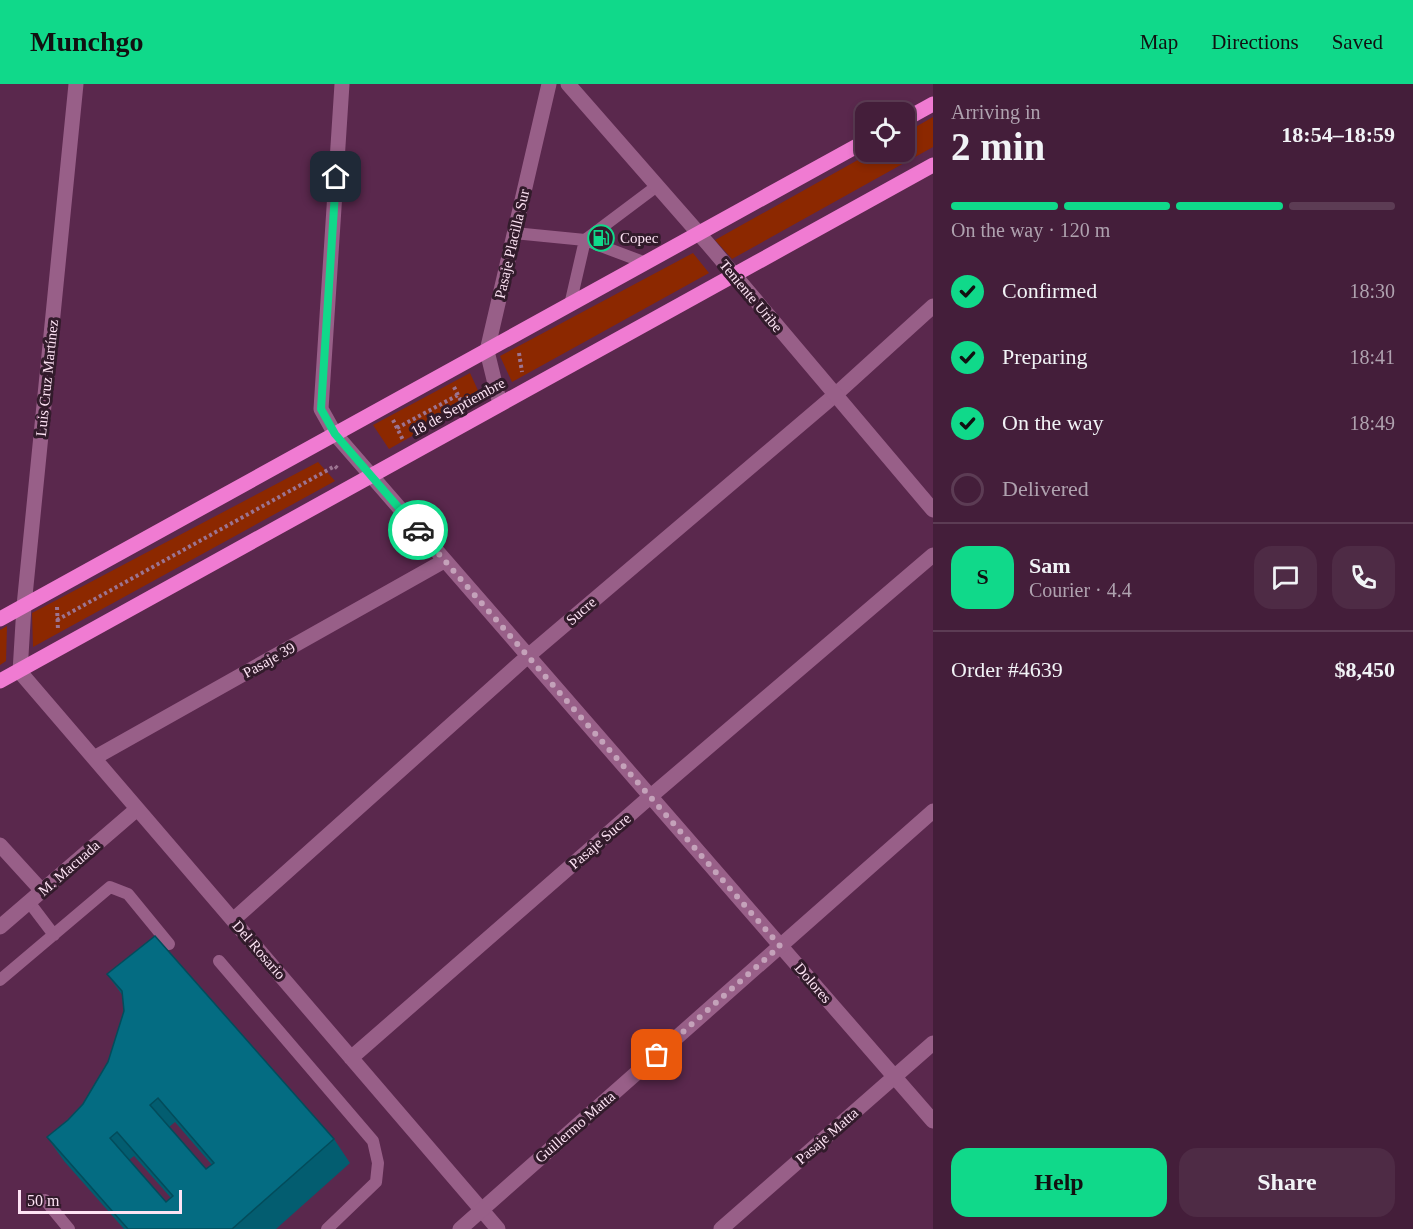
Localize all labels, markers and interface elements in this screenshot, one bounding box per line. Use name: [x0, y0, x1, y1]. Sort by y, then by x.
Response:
text: Munchgo: [30, 26, 144, 57]
text: Map: [1140, 30, 1178, 54]
text: Directions: [1211, 30, 1299, 54]
text: Saved: [1332, 30, 1383, 54]
text: Arriving in: [951, 101, 1040, 123]
map controls: [855, 102, 915, 162]
button: locate: [855, 102, 915, 162]
text: 18:54–18:59: [1281, 122, 1395, 147]
text: 2 min: [951, 125, 1045, 168]
pin: [310, 151, 361, 202]
icon: home: [319, 160, 352, 193]
street label: Pasaje Placilla Sur: [492, 188, 532, 300]
text: On the way · 120 m: [951, 219, 1110, 241]
fuel station icon: Copec: [586, 223, 616, 253]
place label: Copec: [620, 230, 659, 246]
street label: Teniente Uribe: [716, 257, 786, 336]
icon: check: [951, 275, 984, 308]
text: Confirmed: [1002, 278, 1097, 303]
text: 18:30: [1349, 280, 1395, 302]
street label: Luis Cruz Martínez: [33, 318, 61, 437]
icon: check: [951, 341, 984, 374]
text: Preparing: [1002, 344, 1088, 369]
text: 18:41: [1349, 346, 1395, 368]
street label: 18 de Septiembre: [408, 374, 508, 439]
icon: check: [951, 407, 984, 440]
text: On the way: [1002, 410, 1103, 435]
text: 18:49: [1349, 412, 1395, 434]
text: Delivered: [1002, 476, 1089, 501]
courier: [388, 500, 448, 560]
icon: car: [402, 514, 435, 547]
button: chat: [1254, 546, 1317, 609]
button: phone: [1332, 546, 1395, 609]
text: Sam: [1029, 553, 1071, 578]
text: S: [976, 564, 989, 589]
text: Courier · 4.4: [1029, 579, 1132, 601]
street label: Sucre: [563, 594, 599, 628]
street label: Pasaje 39: [240, 639, 298, 681]
text: Order #4639: [951, 657, 1063, 682]
text: $8,450: [1335, 657, 1395, 682]
street label: Pasaje Sucre: [566, 810, 634, 872]
street label: M. Macuada: [35, 837, 103, 899]
street label: Del Rosario: [229, 918, 289, 982]
street label: Dolores: [791, 960, 835, 1006]
pin: [631, 1029, 682, 1080]
icon: bag: [640, 1038, 673, 1071]
street label: Guillermo Matta: [532, 1088, 618, 1166]
street label: Pasaje Matta: [793, 1104, 862, 1167]
button: Help: [951, 1148, 1167, 1217]
button: Share: [1179, 1148, 1395, 1217]
scale bar: [18, 1187, 182, 1214]
text: 50 m: [27, 1192, 59, 1209]

